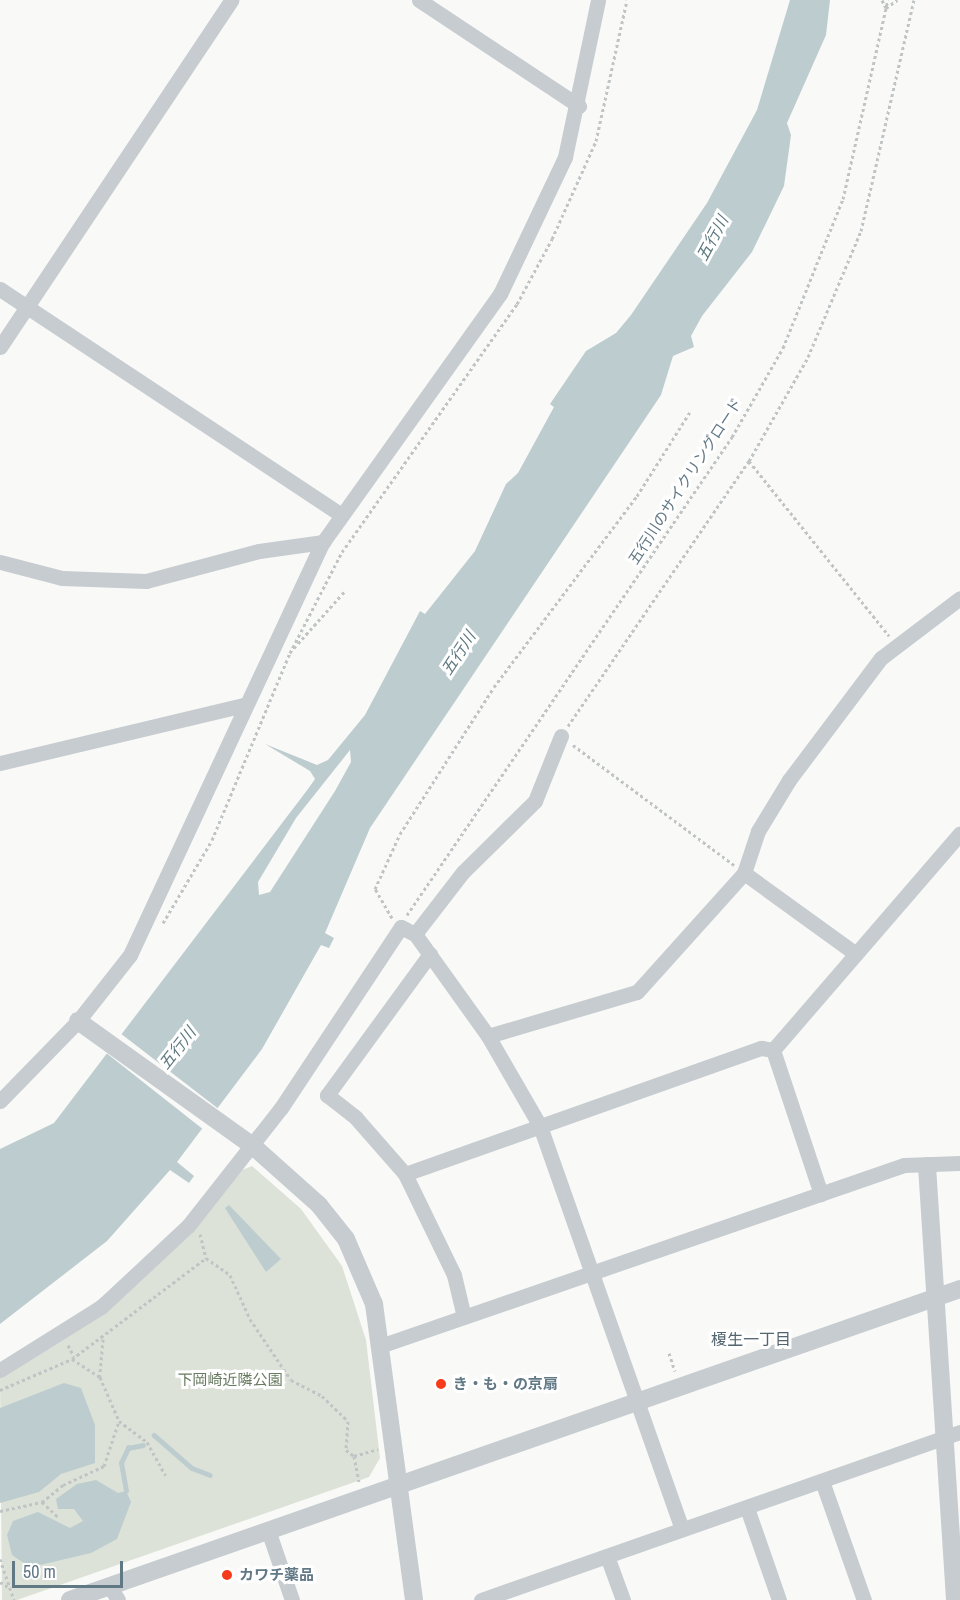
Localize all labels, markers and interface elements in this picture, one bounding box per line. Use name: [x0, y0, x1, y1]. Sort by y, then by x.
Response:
water label: 五行川: [692, 212, 732, 264]
street label: 五行川のサイクリングロード: [624, 394, 746, 568]
water label: 五行川: [437, 628, 479, 678]
water label: 五行川: [155, 1023, 199, 1073]
district label: 榎生一丁目: [711, 1329, 791, 1349]
park label: 下岡崎近隣公園: [178, 1371, 282, 1389]
place label: き・も・の京扇: [453, 1375, 558, 1393]
marker: き・も・の京扇: [434, 1377, 448, 1391]
scale bar: [15, 1549, 126, 1587]
text: 50 m: [23, 1559, 56, 1584]
place label: カワチ薬品: [239, 1566, 314, 1584]
marker: カワチ薬品: [220, 1568, 234, 1582]

